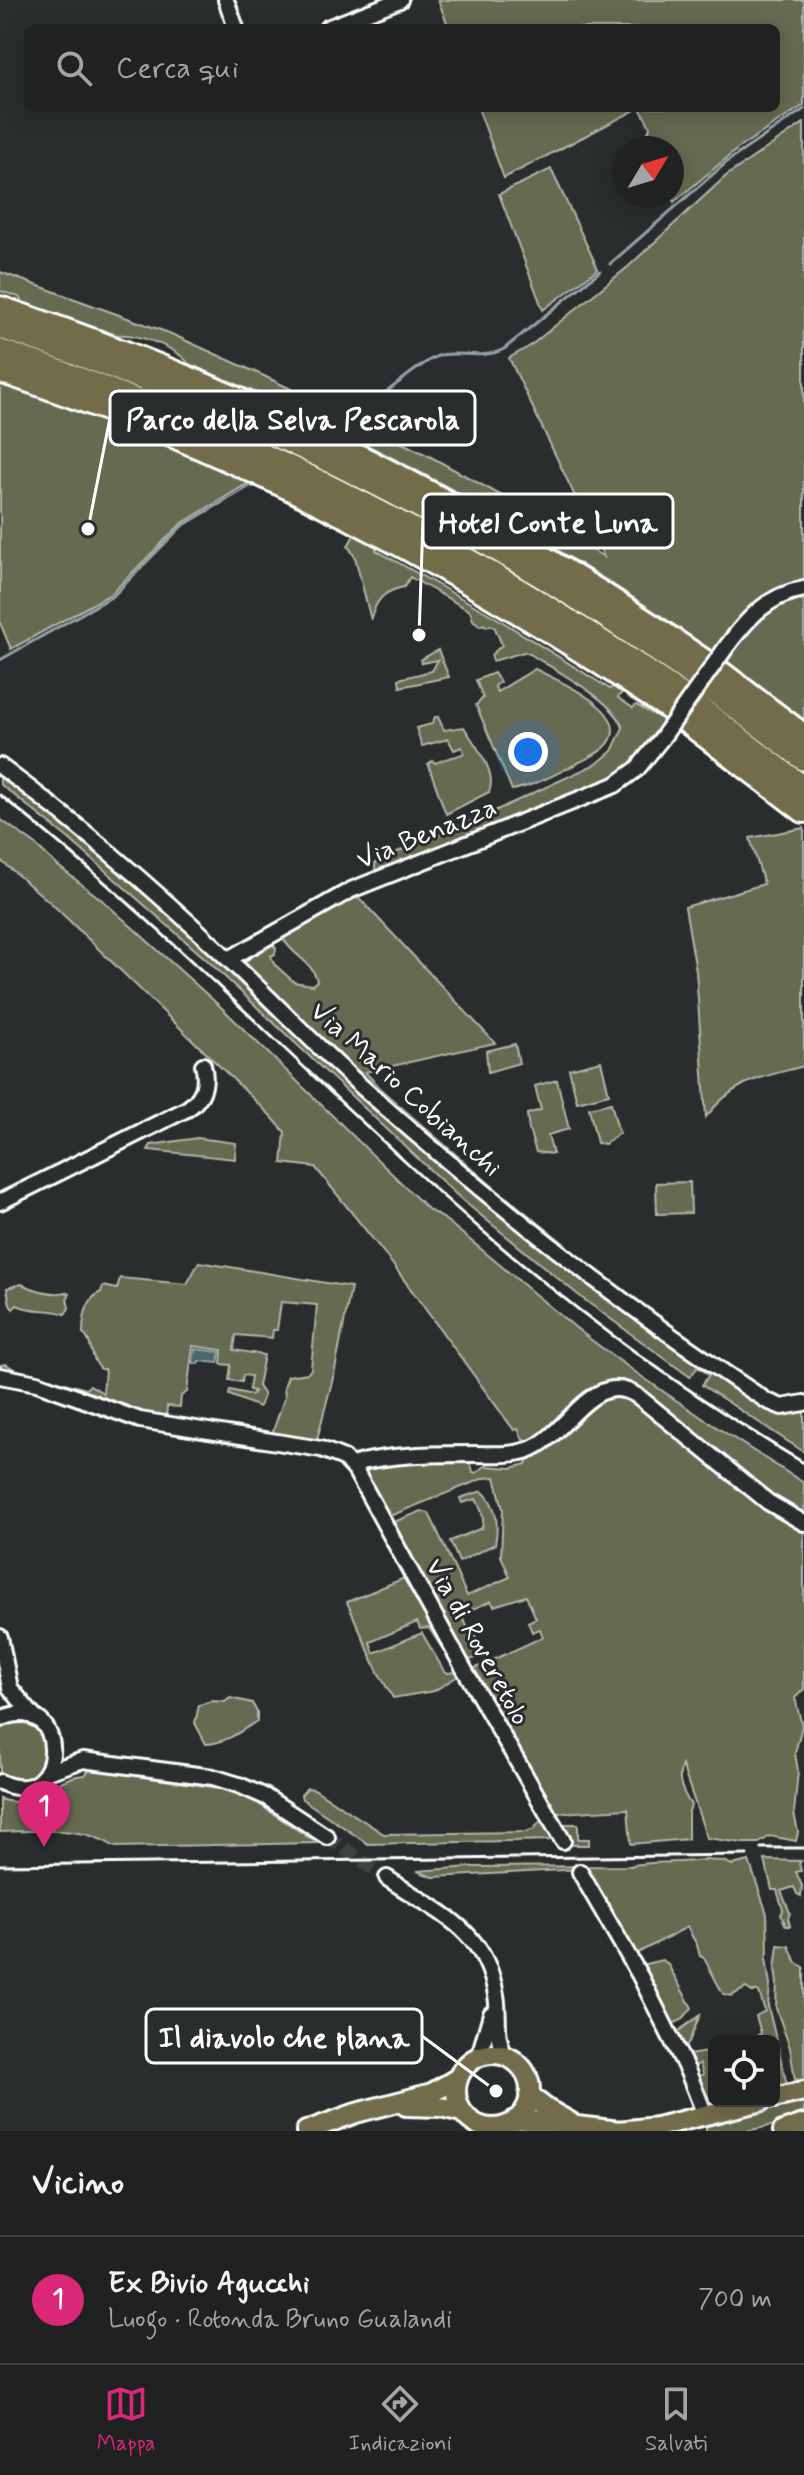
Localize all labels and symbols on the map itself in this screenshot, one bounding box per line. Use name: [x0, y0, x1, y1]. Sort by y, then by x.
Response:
north arrow: [612, 136, 684, 208]
callout: Parco della Selva Pescarola: [110, 391, 475, 445]
text: Parco della Selva Pescarola: [126, 401, 460, 440]
callout: Hotel Conte Luna: [423, 494, 673, 548]
text: Hotel Conte Luna: [438, 504, 659, 543]
your location: [508, 732, 548, 772]
street label: Via Benazza: [351, 789, 503, 879]
street label: Via Mario Cobianchi: [301, 994, 509, 1186]
street label: Via di Roveretolo: [416, 1552, 538, 1732]
pin: 1: [18, 1781, 70, 1847]
callout: Il diavolo che plana: [146, 2009, 422, 2063]
text: Il diavolo che plana: [159, 2019, 410, 2058]

